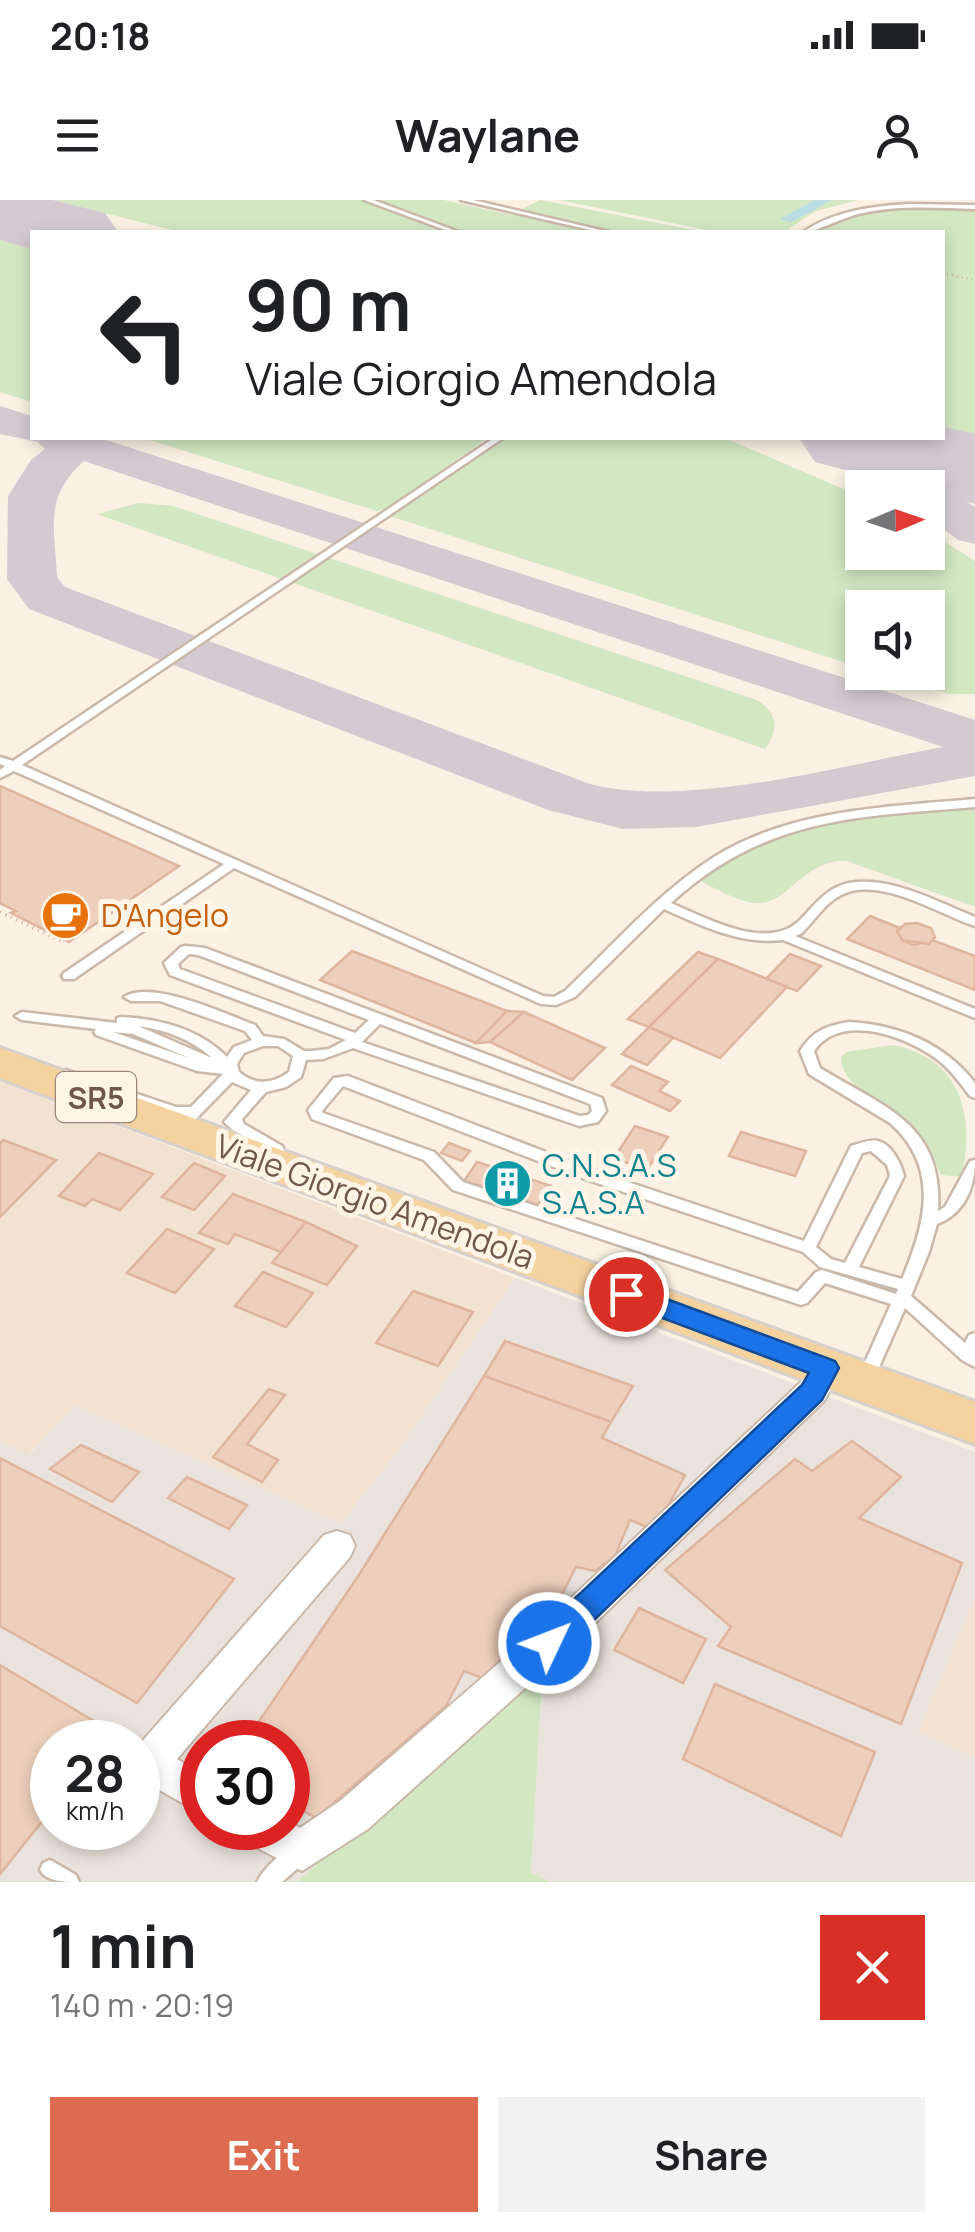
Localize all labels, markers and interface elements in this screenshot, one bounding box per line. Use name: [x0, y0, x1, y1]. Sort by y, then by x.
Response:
text: 20:18: [50, 9, 151, 61]
text: Waylane: [395, 104, 580, 166]
icon: menu: [50, 108, 105, 163]
icon: person: [870, 108, 925, 163]
text: 90 m: [245, 256, 412, 352]
icon: left: [80, 270, 210, 400]
text: Viale Giorgio Amendola: [245, 347, 717, 409]
north arrow: [845, 470, 945, 570]
map controls: [845, 470, 945, 690]
button: sound: [845, 590, 945, 690]
cafe icon: D'Angelo: [40, 889, 92, 941]
place label: D'Angelo: [101, 893, 229, 937]
road number: SR5: [56, 1072, 136, 1122]
street label: Viale Giorgio Amendola: [210, 1123, 540, 1279]
place label: C.N.S.A.S S.A.S.A: [542, 1143, 677, 1224]
building icon: C.N.S.A.S S.A.S.A: [481, 1157, 533, 1209]
pin: [584, 1252, 669, 1337]
icon: arrive: [599, 1267, 654, 1322]
position arrow: [497, 1591, 601, 1695]
speed limit sign: 30: [180, 1720, 310, 1850]
text: 28: [65, 1739, 125, 1807]
text: km/h: [66, 1793, 124, 1828]
text: 1 min: [50, 1904, 197, 1986]
button: close: [820, 1915, 925, 2020]
text: 140 m · 20:19: [50, 1983, 234, 2027]
button: Exit: [50, 2097, 478, 2212]
button: Share: [498, 2097, 925, 2212]

